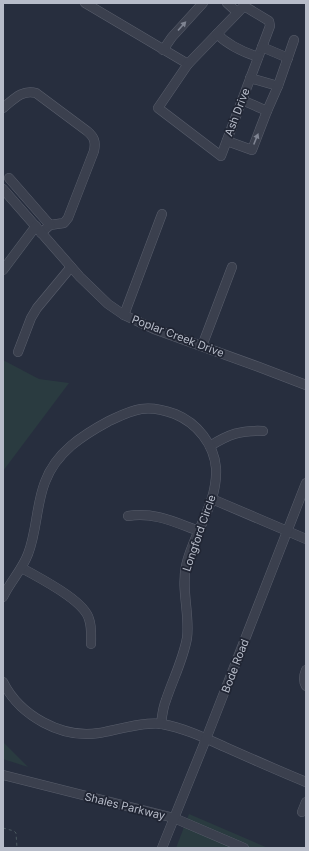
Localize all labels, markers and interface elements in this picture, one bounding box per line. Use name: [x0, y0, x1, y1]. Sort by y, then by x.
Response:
one-way arrow: [178, 21, 187, 31]
street label: Ash Drive: [221, 86, 253, 138]
one-way arrow: [254, 132, 260, 144]
street label: Poplar Creek Drive: [130, 312, 226, 360]
street label: Longford Circle: [179, 493, 219, 573]
street label: Bode Road: [218, 637, 252, 695]
street label: Shales Parkway: [83, 789, 167, 823]

